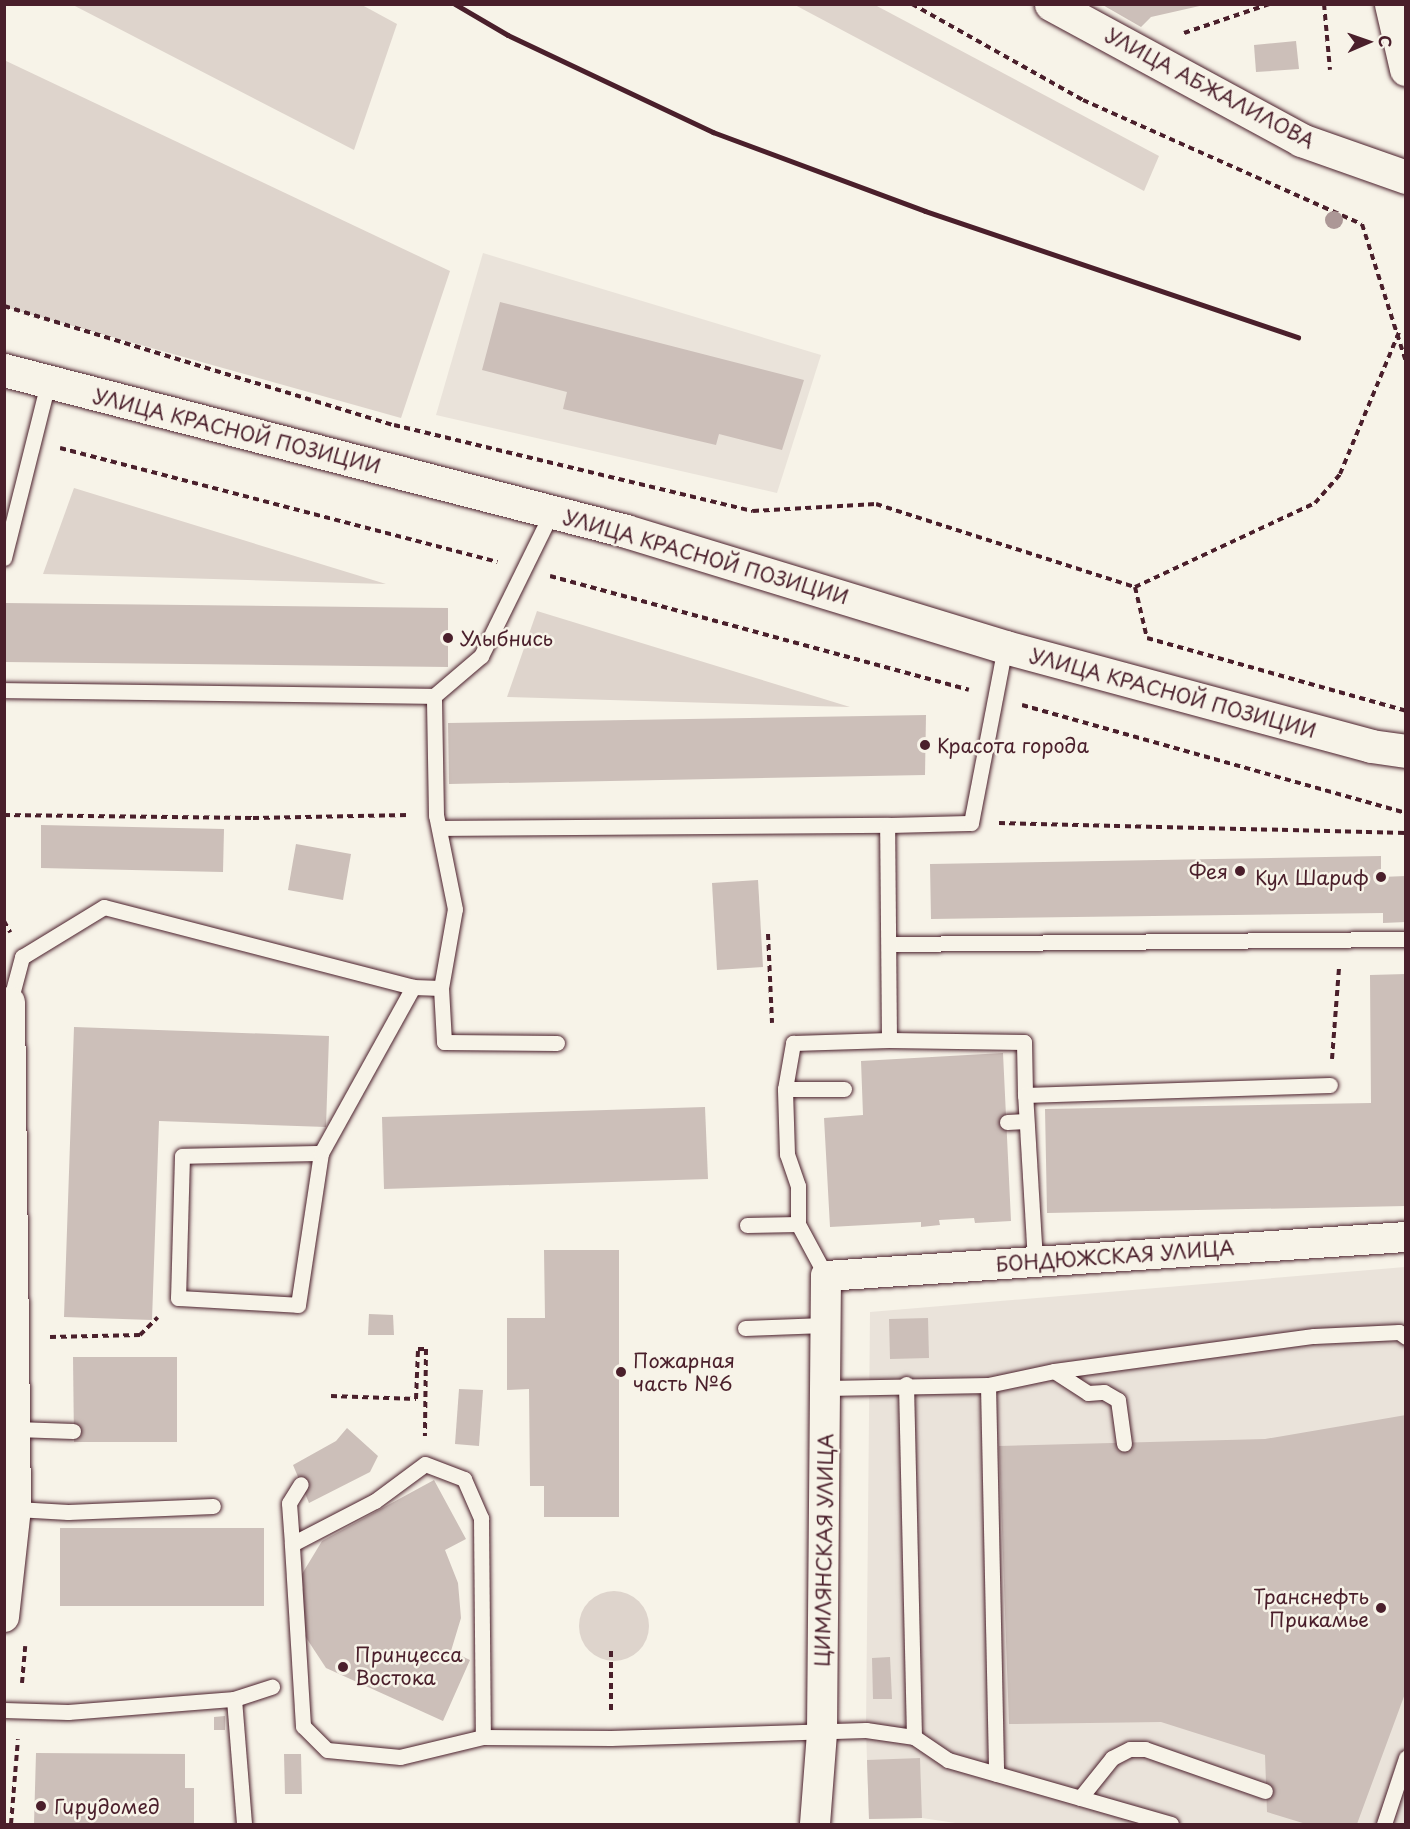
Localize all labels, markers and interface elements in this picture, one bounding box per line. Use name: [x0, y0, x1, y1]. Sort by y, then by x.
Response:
north arrow: [1338, 12, 1398, 72]
street label: УЛИЦА АБЖАЛИЛОВА: [1101, 23, 1319, 153]
text: С: [1374, 35, 1398, 48]
street label: УЛИЦА КРАСНОЙ ПОЗИЦИИ: [90, 383, 384, 479]
street label: УЛИЦА КРАСНОЙ ПОЗИЦИИ: [560, 504, 852, 610]
place label: Улыбнись: [460, 626, 553, 650]
marker: Улыбнись: [441, 631, 455, 645]
street label: УЛИЦА КРАСНОЙ ПОЗИЦИИ: [1026, 643, 1320, 743]
place label: Красота города: [937, 733, 1089, 757]
marker: Красота города: [918, 738, 932, 752]
place label: Фея: [1189, 859, 1228, 883]
marker: Фея: [1233, 864, 1247, 878]
place label: Кул Шариф: [1253, 865, 1369, 889]
marker: Кул Шариф: [1374, 870, 1388, 884]
street label: БОНДЮЖСКАЯ УЛИЦА: [995, 1236, 1235, 1276]
place label: Пожарная часть №6: [633, 1348, 735, 1395]
marker: Пожарная часть №6: [614, 1365, 628, 1379]
street label: ЦИМЛЯНСКАЯ УЛИЦА: [810, 1433, 838, 1667]
place label: Транснефть Прикамье: [1253, 1584, 1369, 1631]
marker: Транснефть Прикамье: [1374, 1601, 1388, 1615]
place label: Принцесса Востока: [355, 1643, 463, 1690]
marker: Принцесса Востока: [336, 1660, 350, 1674]
place label: Гирудомед: [54, 1794, 160, 1818]
marker: Гирудомед: [32, 1797, 50, 1815]

